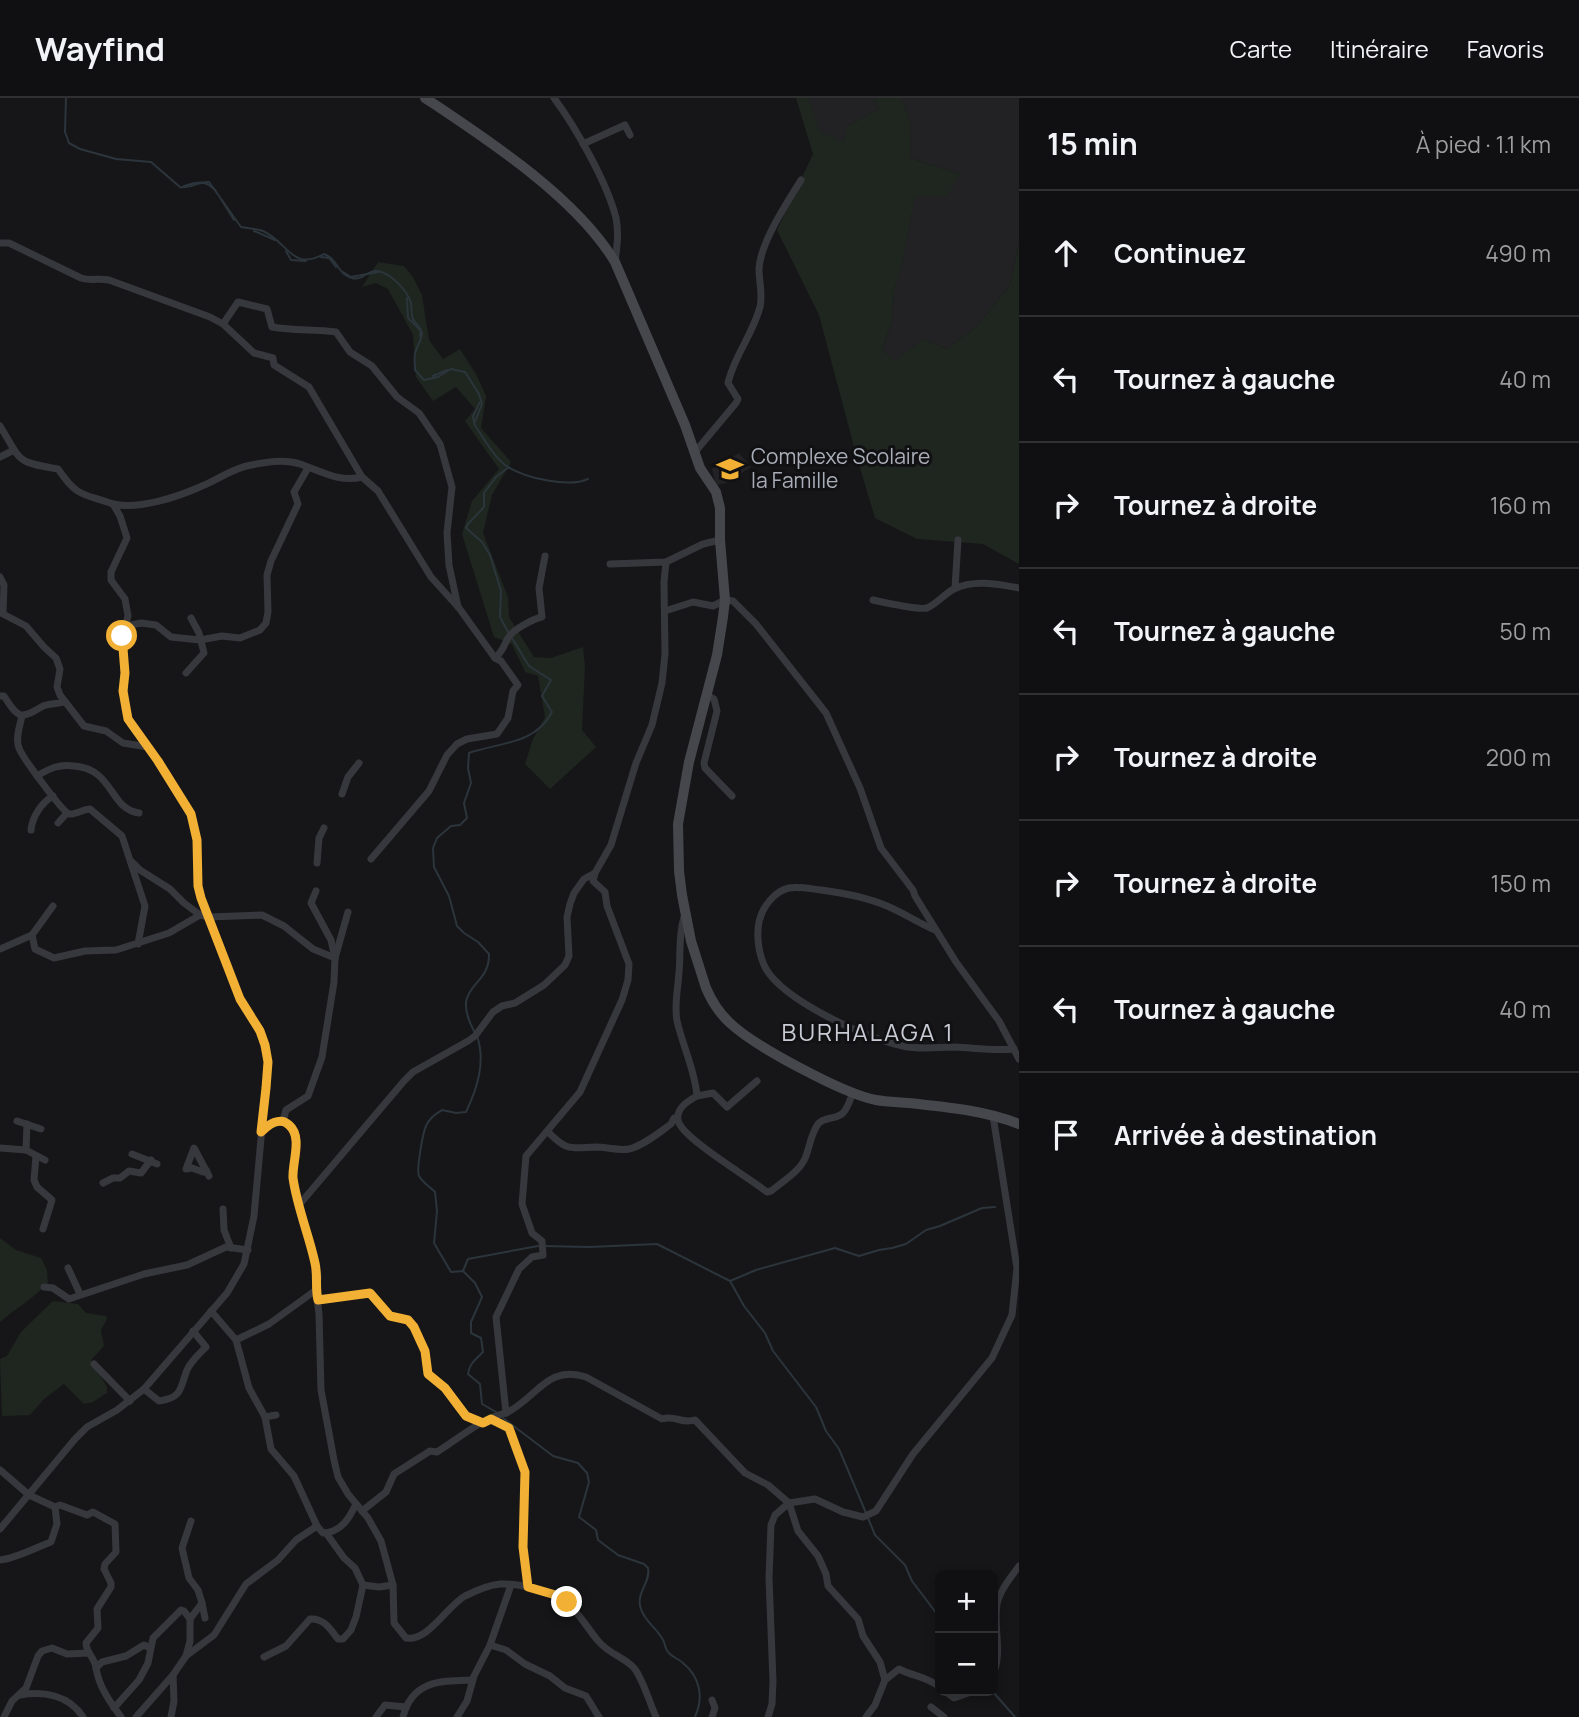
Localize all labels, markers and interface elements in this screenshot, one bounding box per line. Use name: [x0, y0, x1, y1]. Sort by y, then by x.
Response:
text: Wayfind: [35, 26, 165, 71]
text: Carte: [1230, 32, 1292, 65]
text: Itinéraire: [1330, 32, 1429, 65]
text: Favoris: [1467, 32, 1544, 65]
text: 15 min: [1047, 123, 1138, 164]
text: À pied · 1.1 km: [1416, 128, 1551, 160]
icon: ahead: [1047, 234, 1085, 272]
text: Continuez: [1114, 235, 1246, 271]
text: 490 m: [1485, 237, 1551, 269]
icon: left: [1047, 360, 1085, 398]
text: Tournez à gauche: [1114, 361, 1335, 397]
text: 40 m: [1499, 363, 1551, 395]
place label: Complexe Scolaire la Famille: [751, 442, 930, 494]
school or university icon: Complexe Scolaire la Famille: [715, 454, 745, 484]
icon: right: [1047, 486, 1085, 524]
text: Tournez à droite: [1114, 487, 1317, 523]
text: 160 m: [1490, 489, 1551, 521]
icon: left: [1047, 612, 1085, 650]
text: Tournez à gauche: [1114, 613, 1335, 649]
text: 50 m: [1500, 615, 1551, 647]
route start: [106, 620, 137, 651]
icon: right: [1047, 738, 1085, 776]
text: Tournez à droite: [1114, 739, 1317, 775]
text: 200 m: [1486, 741, 1551, 773]
icon: right: [1047, 864, 1085, 902]
text: Tournez à droite: [1114, 865, 1317, 901]
text: 150 m: [1491, 867, 1551, 899]
icon: left: [1047, 990, 1085, 1028]
text: Tournez à gauche: [1114, 991, 1335, 1027]
text: 40 m: [1499, 993, 1551, 1025]
district label: BURHALAGA 1: [781, 1015, 955, 1048]
icon: arrive: [1047, 1116, 1085, 1154]
text: Arrivée à destination: [1114, 1117, 1377, 1153]
map controls: [935, 1570, 998, 1696]
button: +: [935, 1570, 998, 1633]
route end: [551, 1586, 582, 1617]
button: −: [935, 1633, 998, 1696]

